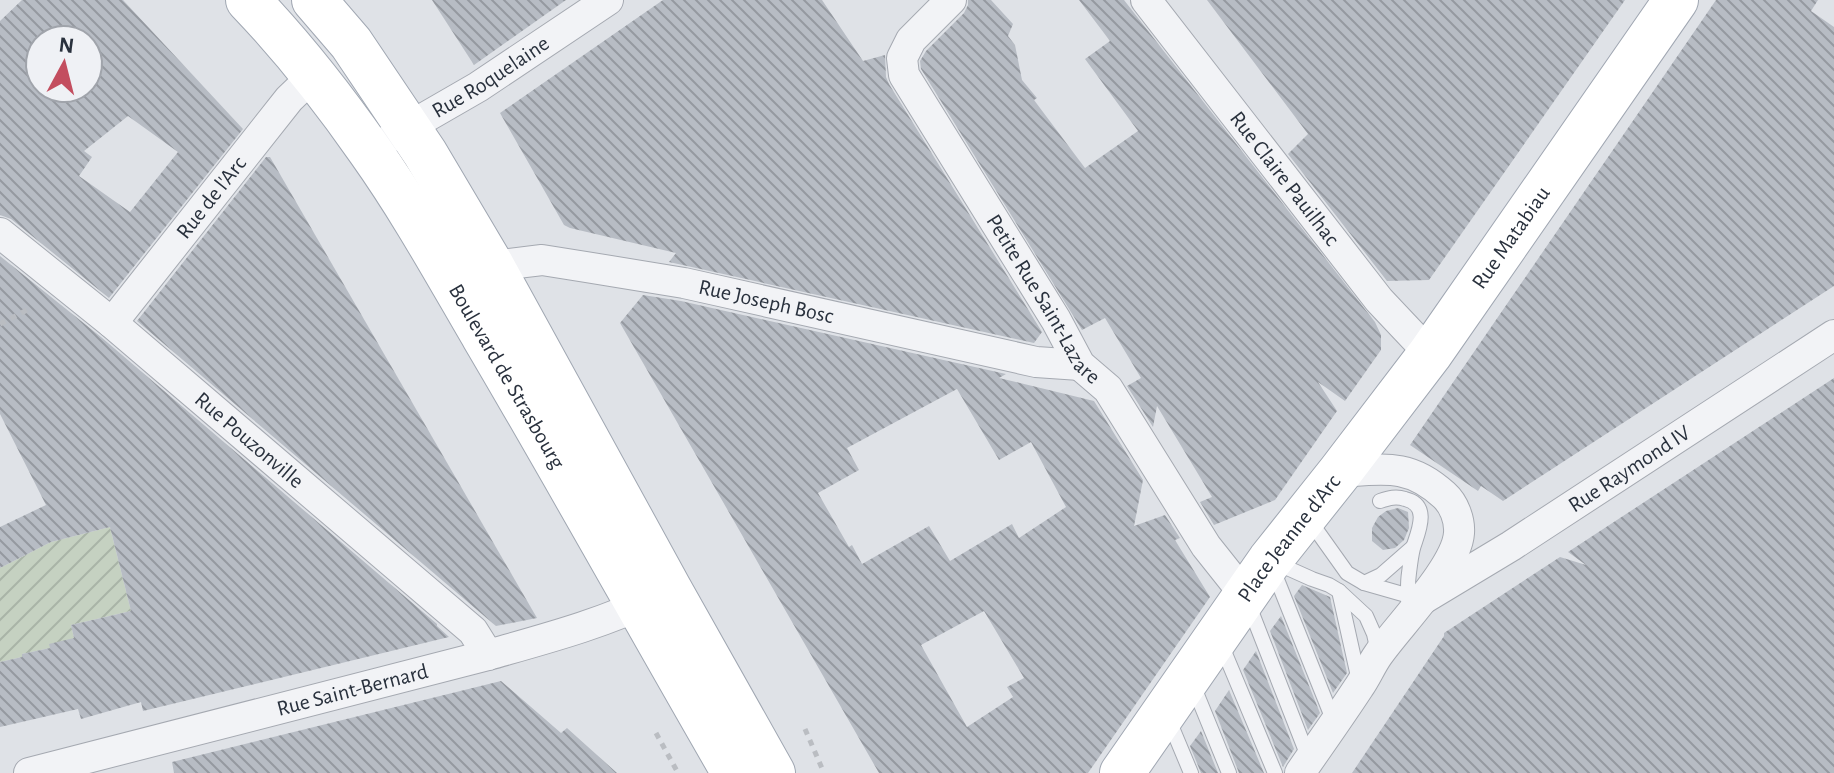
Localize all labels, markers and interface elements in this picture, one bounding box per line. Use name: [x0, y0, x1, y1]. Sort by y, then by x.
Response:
north arrow: [24, 24, 104, 104]
street label: Rue Roquelaine: [428, 32, 553, 122]
text: N: [57, 33, 75, 57]
street label: Rue Claire Pauilhac: [1226, 107, 1344, 250]
street label: Rue de l'Arc: [172, 152, 250, 243]
street label: Rue Matabiau: [1468, 182, 1554, 293]
street label: Petite Rue Saint-Lazare: [982, 211, 1104, 388]
street label: Rue Joseph Bosc: [697, 276, 836, 327]
street label: Boulevard de Strasbourg: [445, 280, 569, 472]
street label: Rue Pouzonville: [191, 388, 308, 492]
street label: Rue Raymond IV: [1564, 421, 1695, 516]
street label: Place Jeanne d'Arc: [1233, 470, 1345, 606]
street label: Rue Saint-Bernard: [275, 660, 430, 720]

